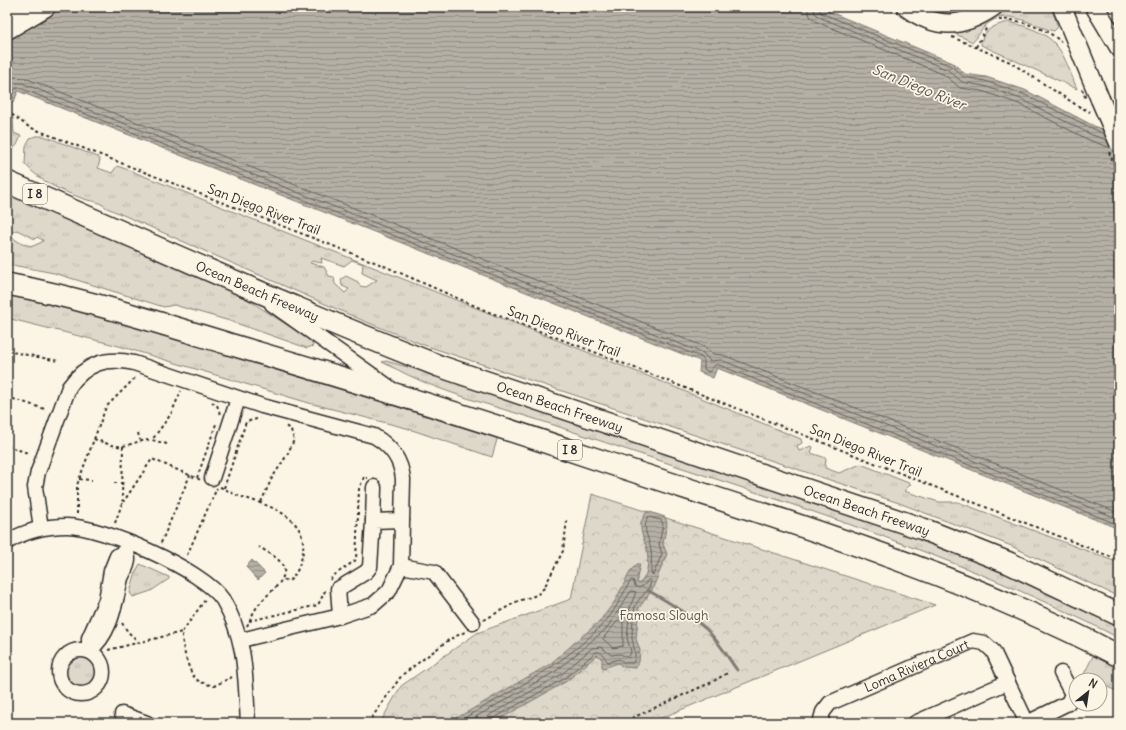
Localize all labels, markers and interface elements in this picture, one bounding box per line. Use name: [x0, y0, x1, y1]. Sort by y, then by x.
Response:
water label: San Diego River: [870, 60, 970, 115]
street label: San Diego River Trail: [205, 180, 323, 239]
road number: I 8: [23, 184, 47, 204]
street label: Ocean Beach Freeway: [193, 257, 321, 325]
street label: San Diego River Trail: [505, 302, 623, 361]
street label: Ocean Beach Freeway: [494, 378, 625, 436]
street label: San Diego River Trail: [807, 420, 924, 481]
road number: I 8: [558, 440, 582, 460]
street label: Ocean Beach Freeway: [801, 481, 932, 540]
park label: Famosa Slough: [619, 607, 709, 624]
street label: Loma Riviera Court: [862, 636, 972, 696]
north arrow: [1068, 672, 1108, 712]
text: N: [1086, 675, 1100, 691]

